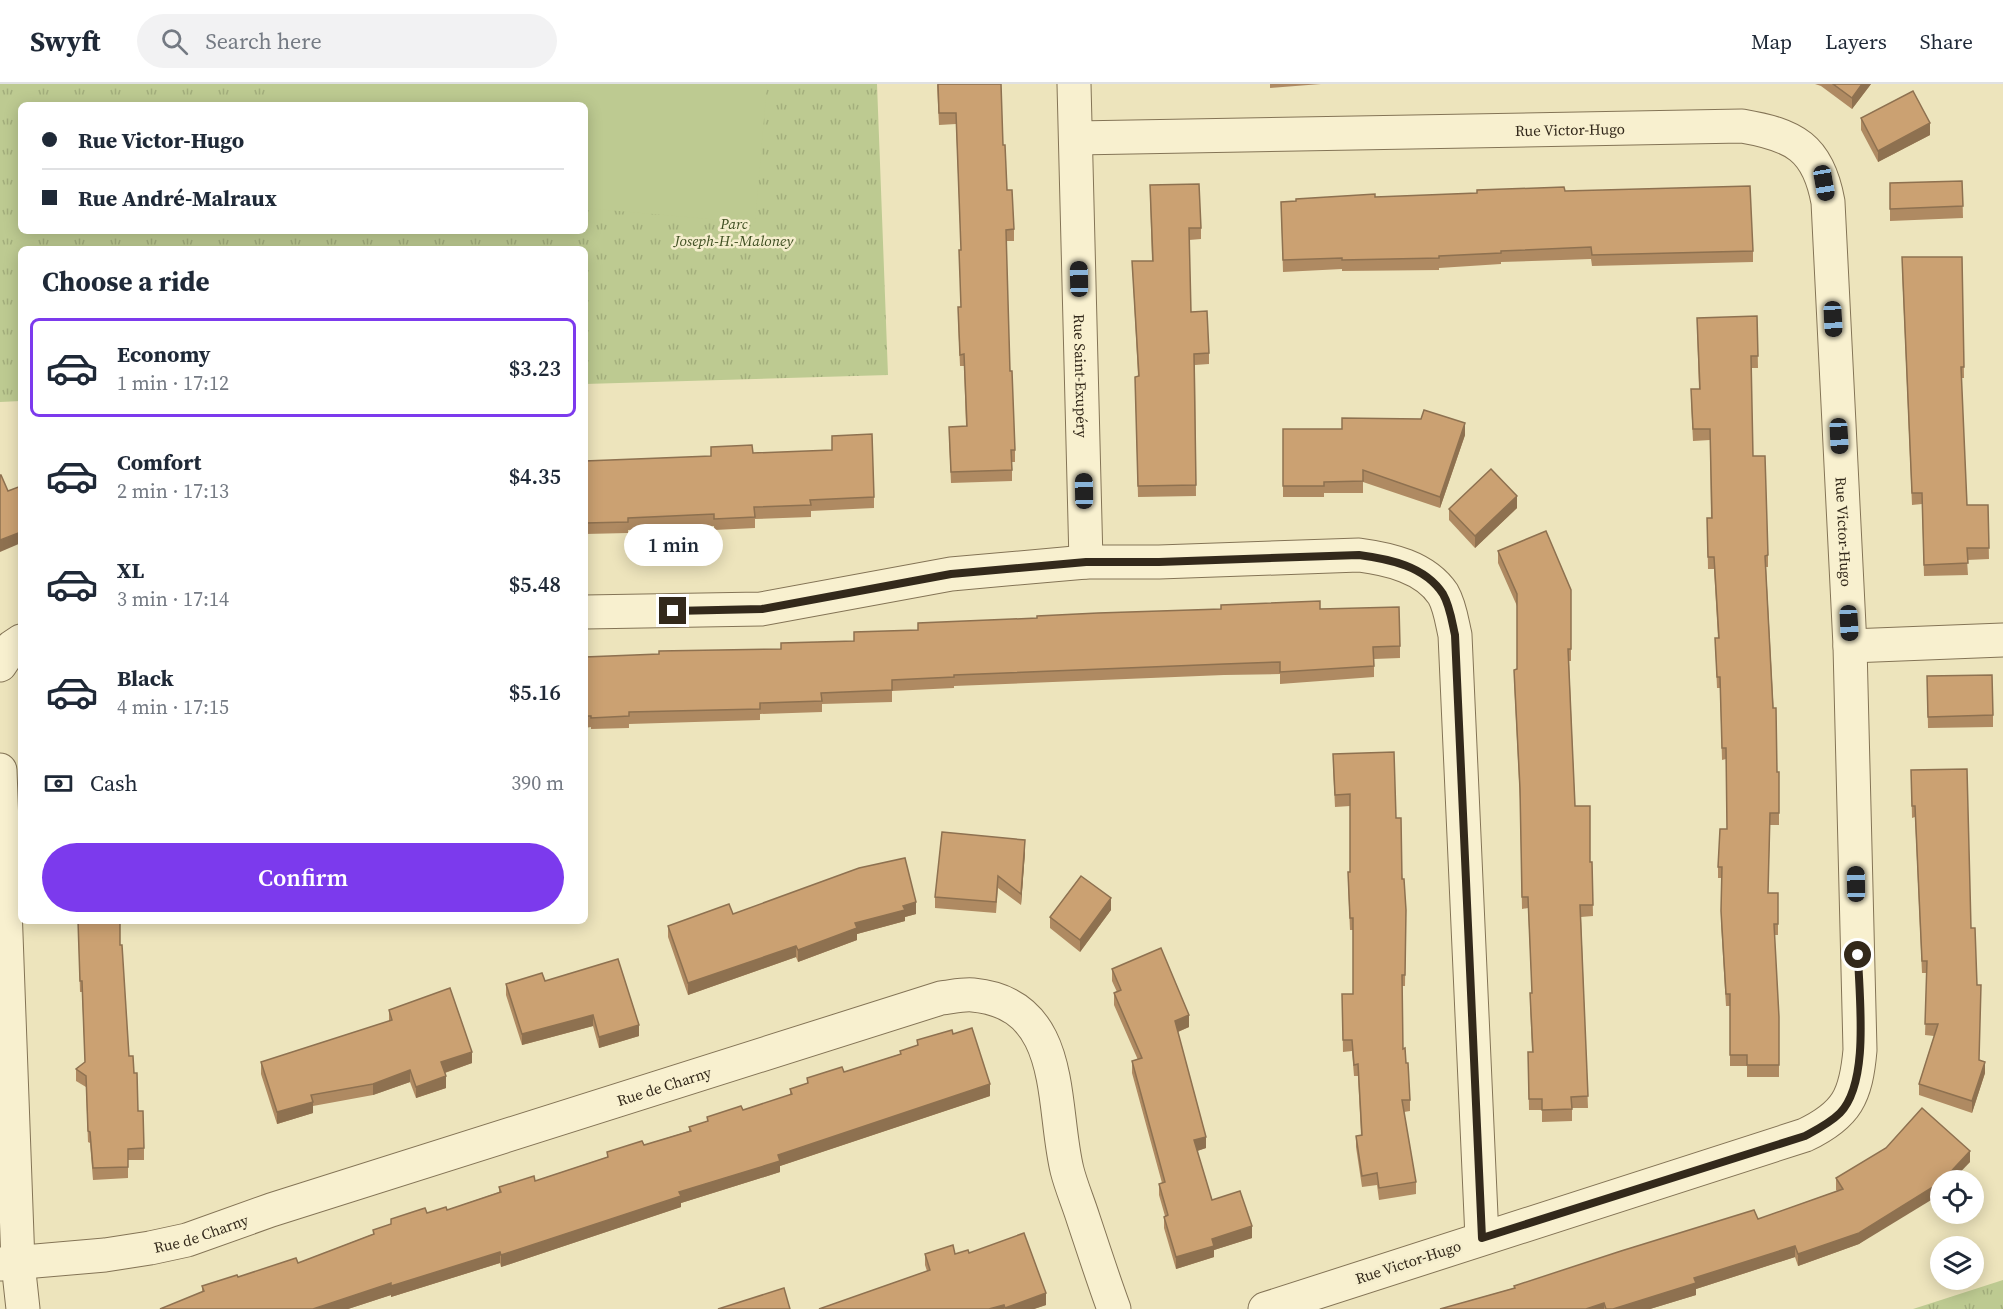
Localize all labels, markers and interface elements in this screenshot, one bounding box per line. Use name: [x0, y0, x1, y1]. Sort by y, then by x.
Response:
search box: [137, 14, 557, 68]
text: Swyft: [30, 22, 101, 60]
icon: search: [158, 25, 191, 58]
text: Search here: [206, 26, 322, 56]
text: Map: [1751, 27, 1792, 56]
text: Layers: [1825, 27, 1887, 56]
text: Share: [1920, 27, 1973, 56]
street label: Rue Victor-Hugo: [1515, 118, 1625, 141]
text: Rue Victor-Hugo: [78, 125, 244, 155]
car: [1812, 164, 1836, 202]
text: Rue André-Malraux: [78, 183, 277, 213]
park label: Parc Joseph-H.-Maloney: [673, 213, 794, 251]
car: [1070, 261, 1088, 297]
text: Choose a ride: [42, 263, 210, 300]
car: [1823, 301, 1843, 337]
street label: Rue Saint-Exupéry: [1069, 314, 1093, 438]
text: Economy: [117, 339, 211, 369]
icon: car: [45, 341, 99, 395]
text: $3.23: [509, 353, 561, 383]
text: 1 min · 17:12: [117, 369, 229, 397]
car: [1829, 418, 1849, 454]
text: Comfort: [117, 447, 201, 477]
icon: car: [45, 449, 99, 503]
text: $4.35: [509, 461, 561, 491]
car: [1075, 473, 1093, 509]
street label: Rue Victor-Hugo: [1831, 476, 1858, 587]
text: 2 min · 17:13: [117, 477, 229, 505]
callout: 1 min: [624, 524, 722, 566]
text: 1 min: [648, 531, 699, 559]
text: XL: [117, 555, 144, 585]
icon: car: [45, 557, 99, 611]
text: $5.48: [509, 569, 561, 599]
text: 3 min · 17:14: [117, 585, 229, 613]
route end: [659, 597, 686, 624]
car: [1839, 605, 1859, 641]
text: Black: [117, 663, 174, 693]
icon: car: [45, 665, 99, 719]
text: $5.16: [509, 677, 561, 707]
text: 4 min · 17:15: [117, 693, 229, 721]
icon: cash: [42, 767, 75, 800]
text: Cash: [90, 768, 138, 798]
text: 390 m: [511, 769, 564, 797]
button: Confirm: [42, 843, 564, 912]
car: [1847, 866, 1865, 902]
route start: [1844, 941, 1871, 968]
street label: Rue de Charny: [614, 1061, 714, 1110]
map controls: [1930, 1170, 1984, 1290]
button: locate: [1930, 1170, 1984, 1224]
street label: Rue de Charny: [152, 1208, 251, 1257]
street label: Rue Victor-Hugo: [1352, 1235, 1464, 1289]
button: layers: [1930, 1236, 1984, 1290]

